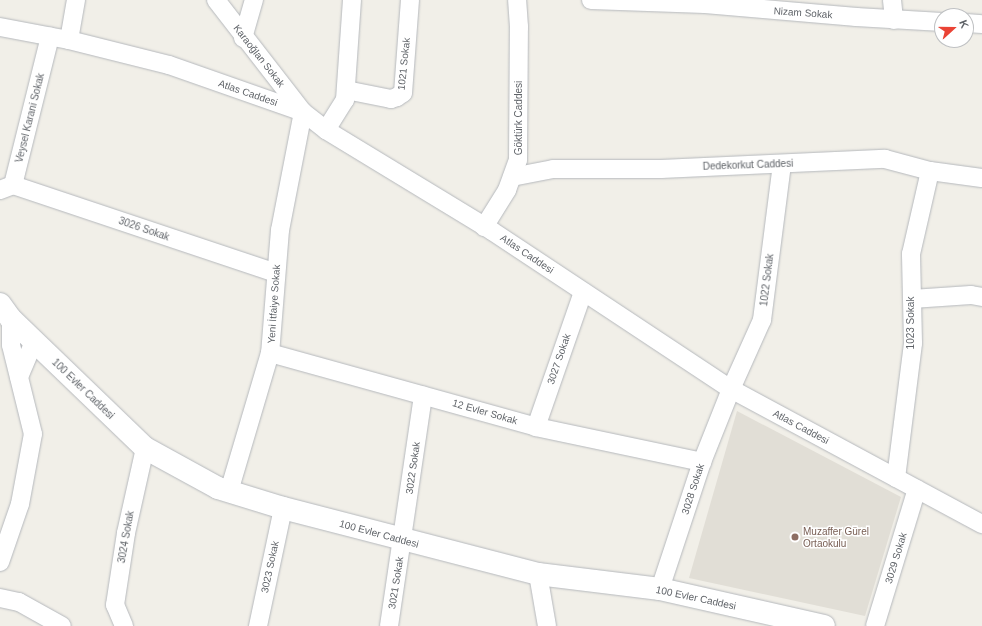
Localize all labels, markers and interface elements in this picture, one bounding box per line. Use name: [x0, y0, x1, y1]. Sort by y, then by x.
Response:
street label: Nizam Sokak: [773, 5, 833, 21]
north arrow: [934, 8, 974, 48]
text: K: [957, 18, 971, 30]
street label: Karaoğlan Sokak: [231, 22, 287, 90]
street label: 1021 Sokak: [395, 37, 413, 91]
street label: Veysel Karani Sokak: [13, 72, 47, 164]
street label: Atlas Caddesi: [217, 77, 279, 109]
street label: Göktürk Caddesi: [513, 81, 525, 155]
street label: Dedekorkut Caddesi: [703, 157, 793, 173]
street label: 3026 Sokak: [117, 215, 171, 243]
street label: Atlas Caddesi: [498, 232, 556, 276]
street label: 1022 Sokak: [758, 253, 776, 307]
street label: Yeni İtfaiye Sokak: [265, 264, 283, 344]
street label: 1023 Sokak: [905, 297, 917, 349]
street label: 3027 Sokak: [545, 332, 573, 386]
street label: 100 Evler Caddesi: [49, 356, 117, 422]
street label: 12 Evler Sokak: [451, 397, 519, 427]
street label: Atlas Caddesi: [771, 407, 831, 447]
street label: 3022 Sokak: [403, 441, 423, 495]
street label: 3028 Sokak: [679, 462, 707, 516]
street label: 3024 Sokak: [116, 510, 136, 564]
street label: 100 Evler Caddesi: [338, 518, 420, 550]
place label: Muzaffer Gürel Ortaokulu: [803, 525, 869, 548]
street label: 3029 Sokak: [883, 531, 909, 585]
marker: Muzaffer Gürel Ortaokulu: [790, 532, 800, 542]
street label: 3023 Sokak: [259, 540, 281, 594]
street label: 3021 Sokak: [386, 556, 406, 610]
street label: 100 Evler Caddesi: [655, 584, 737, 612]

